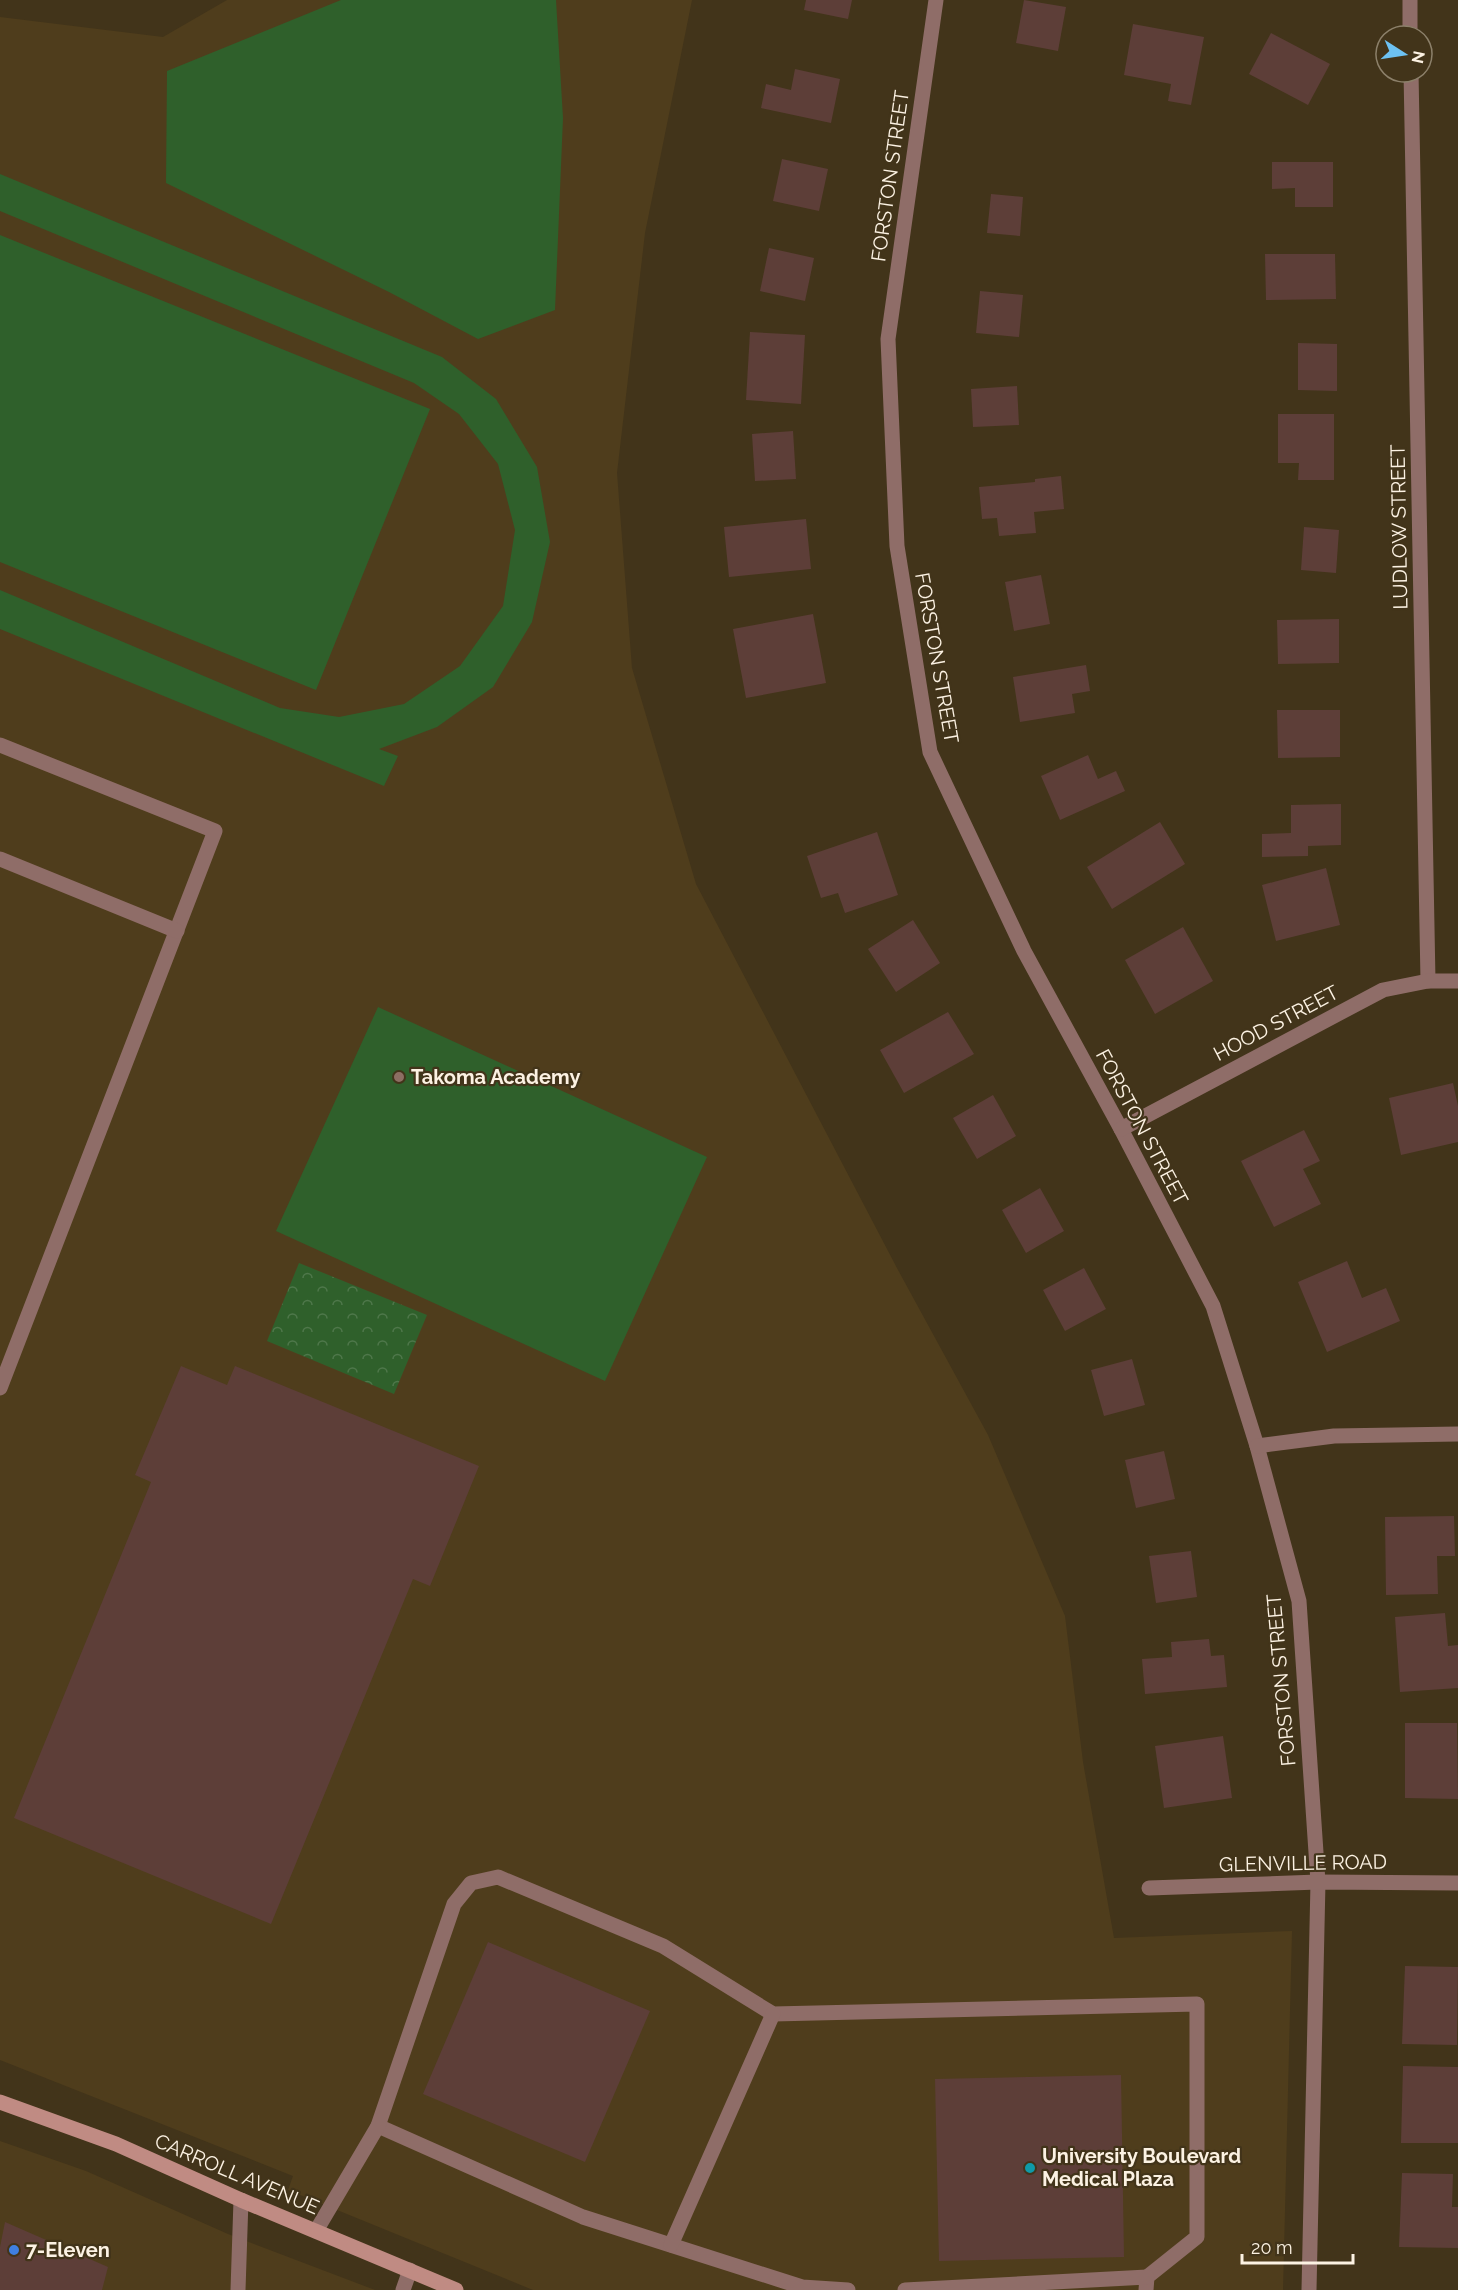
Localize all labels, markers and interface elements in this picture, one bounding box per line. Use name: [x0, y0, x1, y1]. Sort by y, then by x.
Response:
north arrow: [1374, 24, 1434, 84]
text: N: [1408, 49, 1429, 65]
street label: FORSTON STREET: [866, 89, 914, 263]
street label: LUDLOW STREET: [1386, 444, 1412, 610]
street label: FORSTON STREET: [910, 571, 964, 745]
street label: HOOD STREET: [1209, 980, 1343, 1066]
street label: FORSTON STREET: [1091, 1045, 1193, 1209]
place label: Takoma Academy: [411, 1065, 580, 1089]
marker: Takoma Academy: [392, 1070, 406, 1084]
street label: FORSTON STREET: [1262, 1593, 1300, 1767]
street label: GLENVILLE ROAD: [1219, 1850, 1387, 1876]
street label: CARROLL AVENUE: [151, 2129, 323, 2219]
place label: University Boulevard Medical Plaza: [1042, 2144, 1241, 2191]
marker: University Boulevard Medical Plaza: [1023, 2161, 1037, 2175]
scale bar: [1242, 2227, 1353, 2265]
text: 20 m: [1251, 2237, 1293, 2258]
place label: 7-Eleven: [26, 2238, 110, 2262]
marker: 7-Eleven: [7, 2243, 21, 2257]

